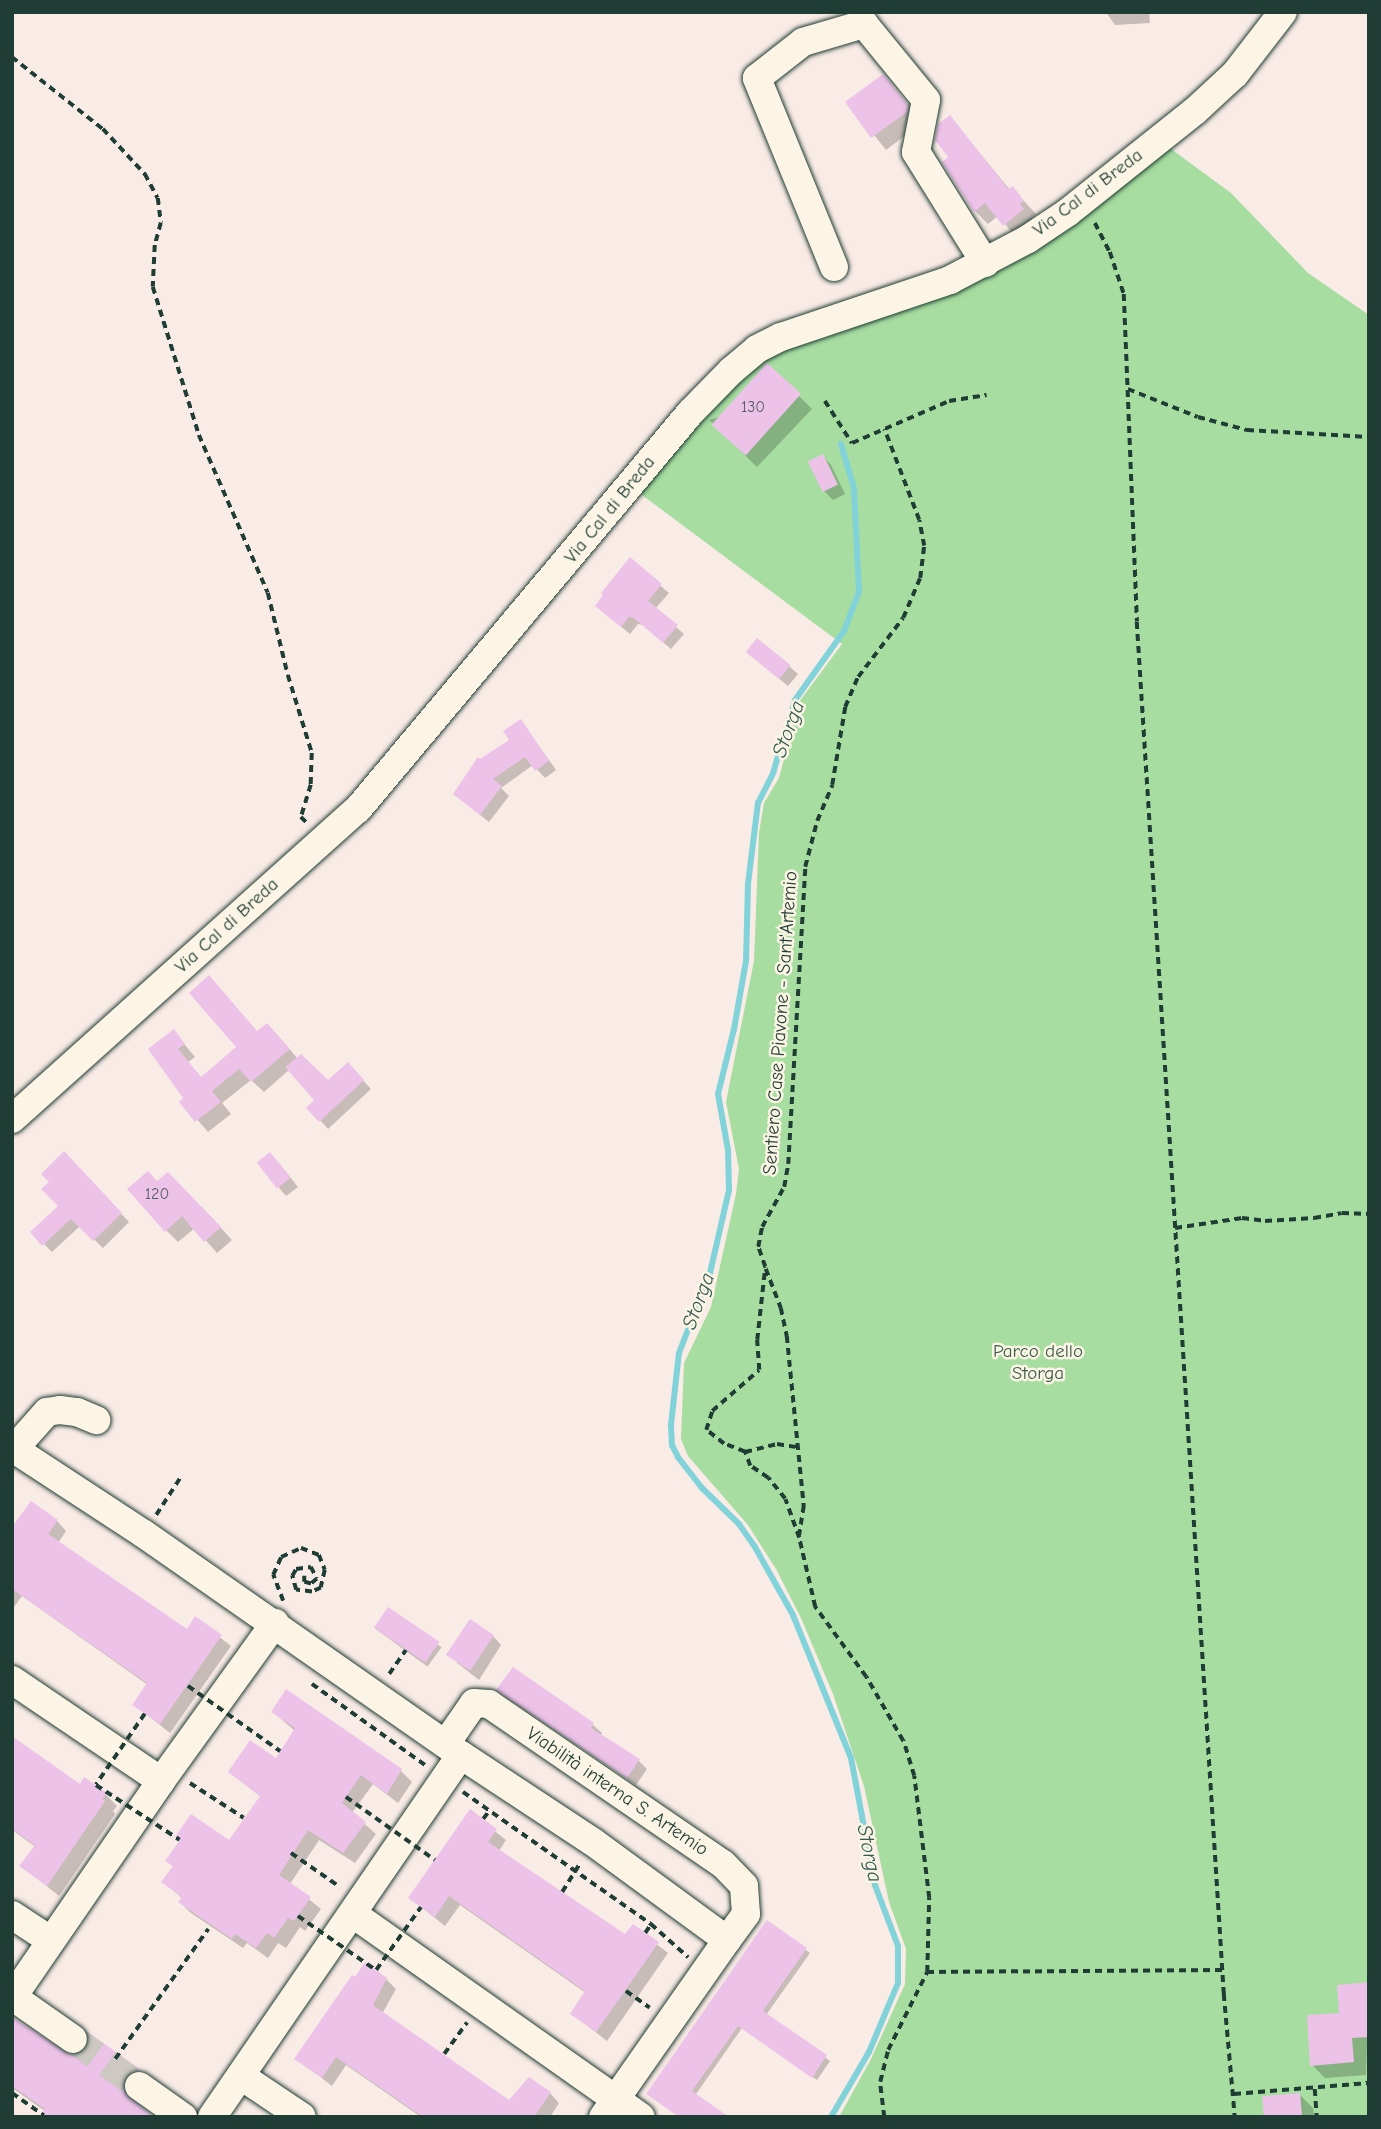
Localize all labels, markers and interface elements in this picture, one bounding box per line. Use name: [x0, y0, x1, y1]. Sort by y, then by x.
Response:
street label: Via Cal di Breda: [1029, 144, 1147, 242]
house number: 130: [741, 397, 765, 417]
street label: Via Cal di Breda: [560, 452, 660, 568]
water label: Storga: [766, 697, 810, 761]
street label: Sentiero Case Piavone - Sant'Artemio: [759, 870, 803, 1176]
street label: Via Cal di Breda: [170, 873, 284, 979]
house number: 120: [145, 1184, 169, 1204]
water label: Storga: [676, 1269, 720, 1333]
park label: Parco dello Storga: [993, 1341, 1083, 1385]
street label: Viabilità interna S. Artemio: [522, 1723, 712, 1861]
water label: Storga: [852, 1822, 888, 1884]

